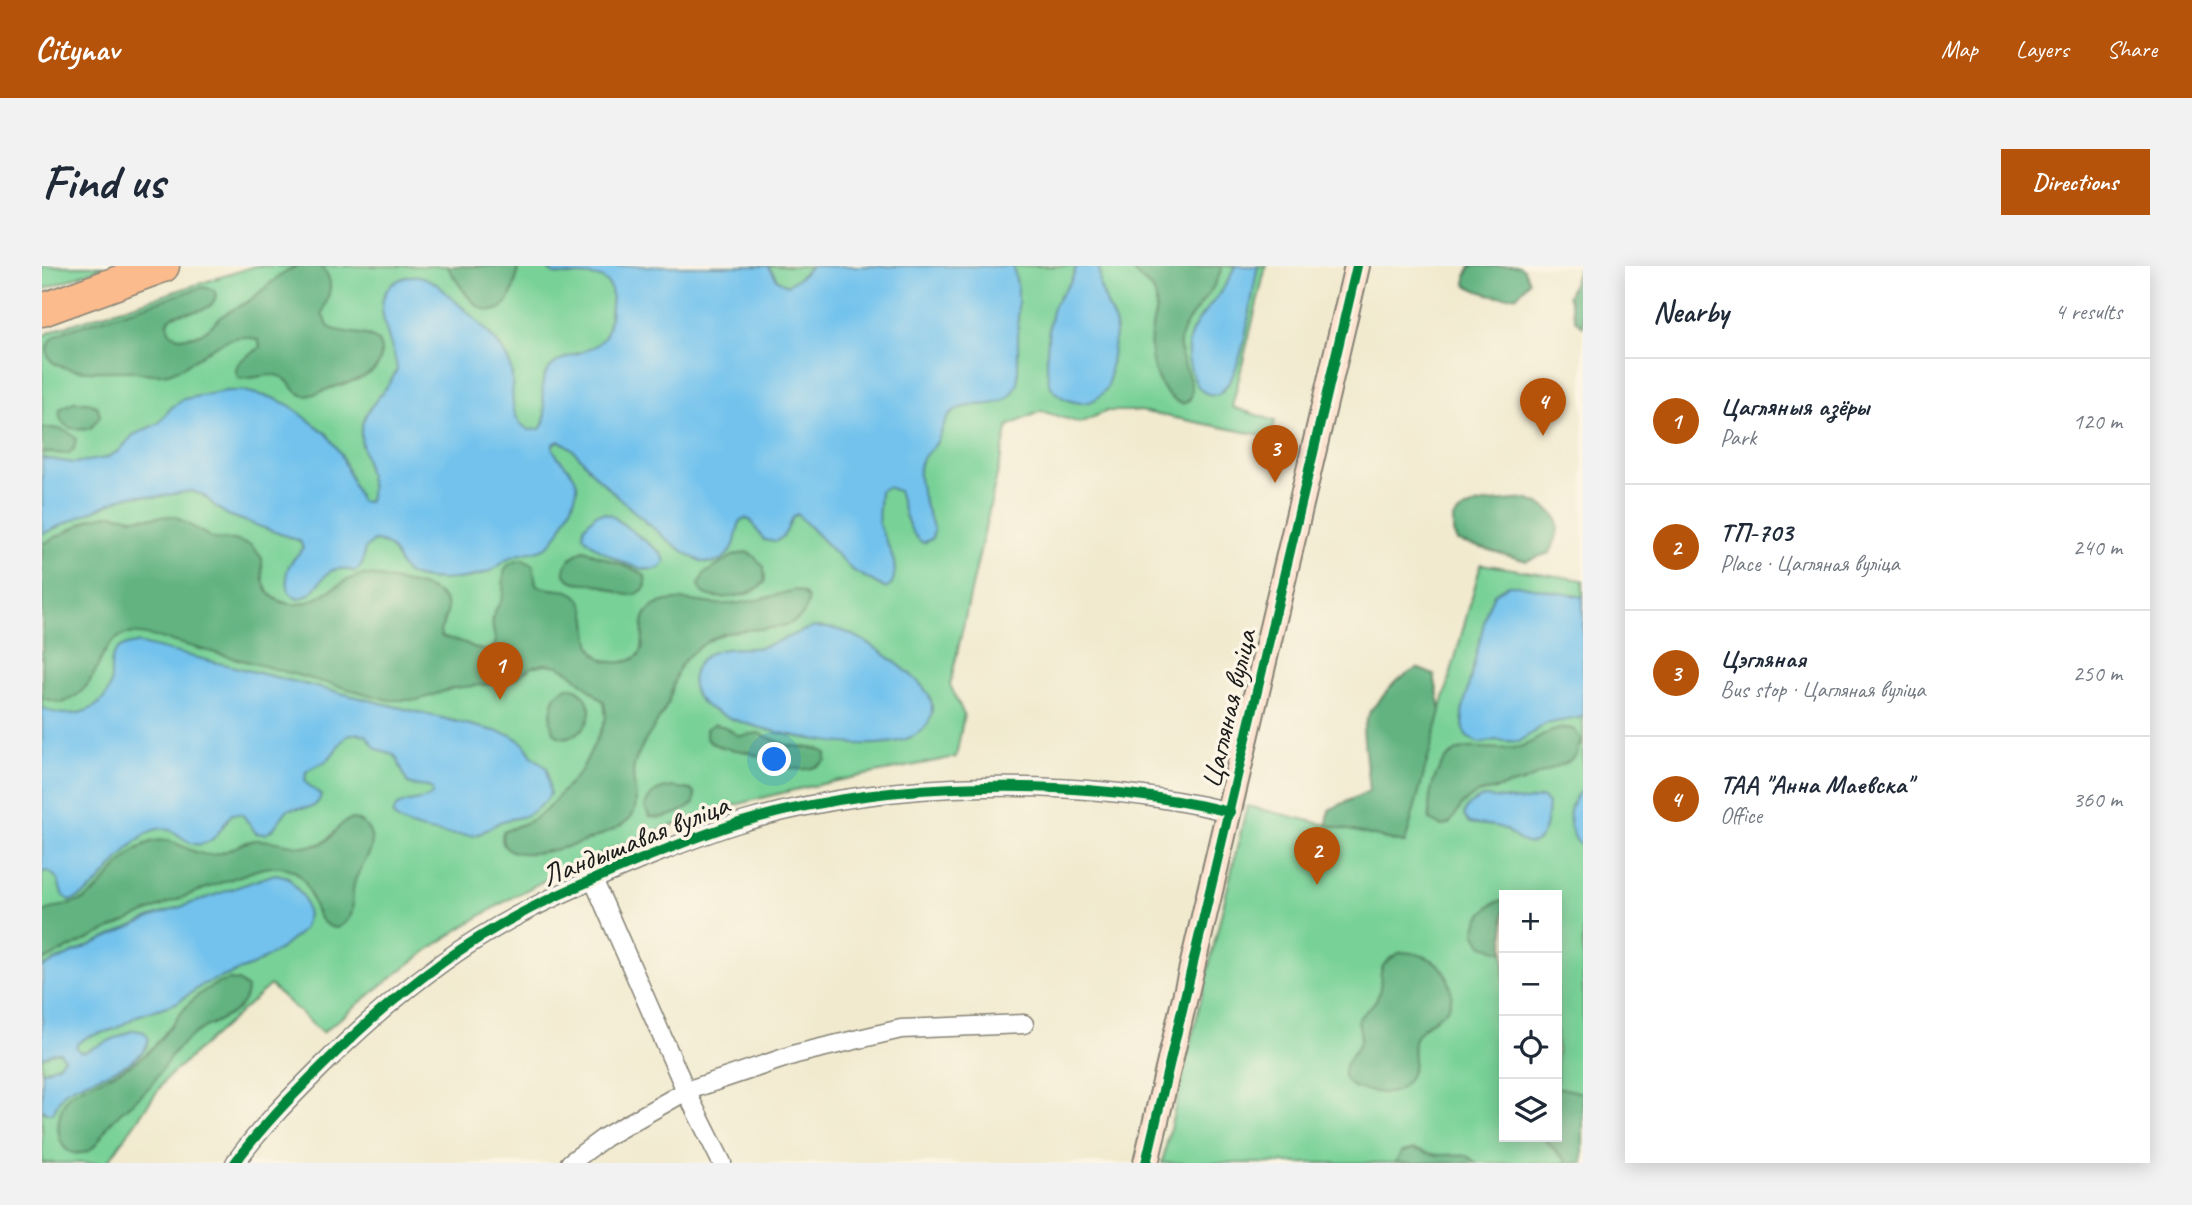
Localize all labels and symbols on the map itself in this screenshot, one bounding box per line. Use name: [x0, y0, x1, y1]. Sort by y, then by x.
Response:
pin: 4: [1520, 378, 1566, 436]
pin: 3: [1252, 425, 1298, 483]
street label: Цагляная вуліца: [1191, 624, 1265, 792]
pin: 1: [477, 642, 523, 700]
your location: [757, 742, 791, 776]
street label: Ландышавая вуліца: [536, 784, 736, 895]
pin: 2: [1294, 827, 1340, 885]

